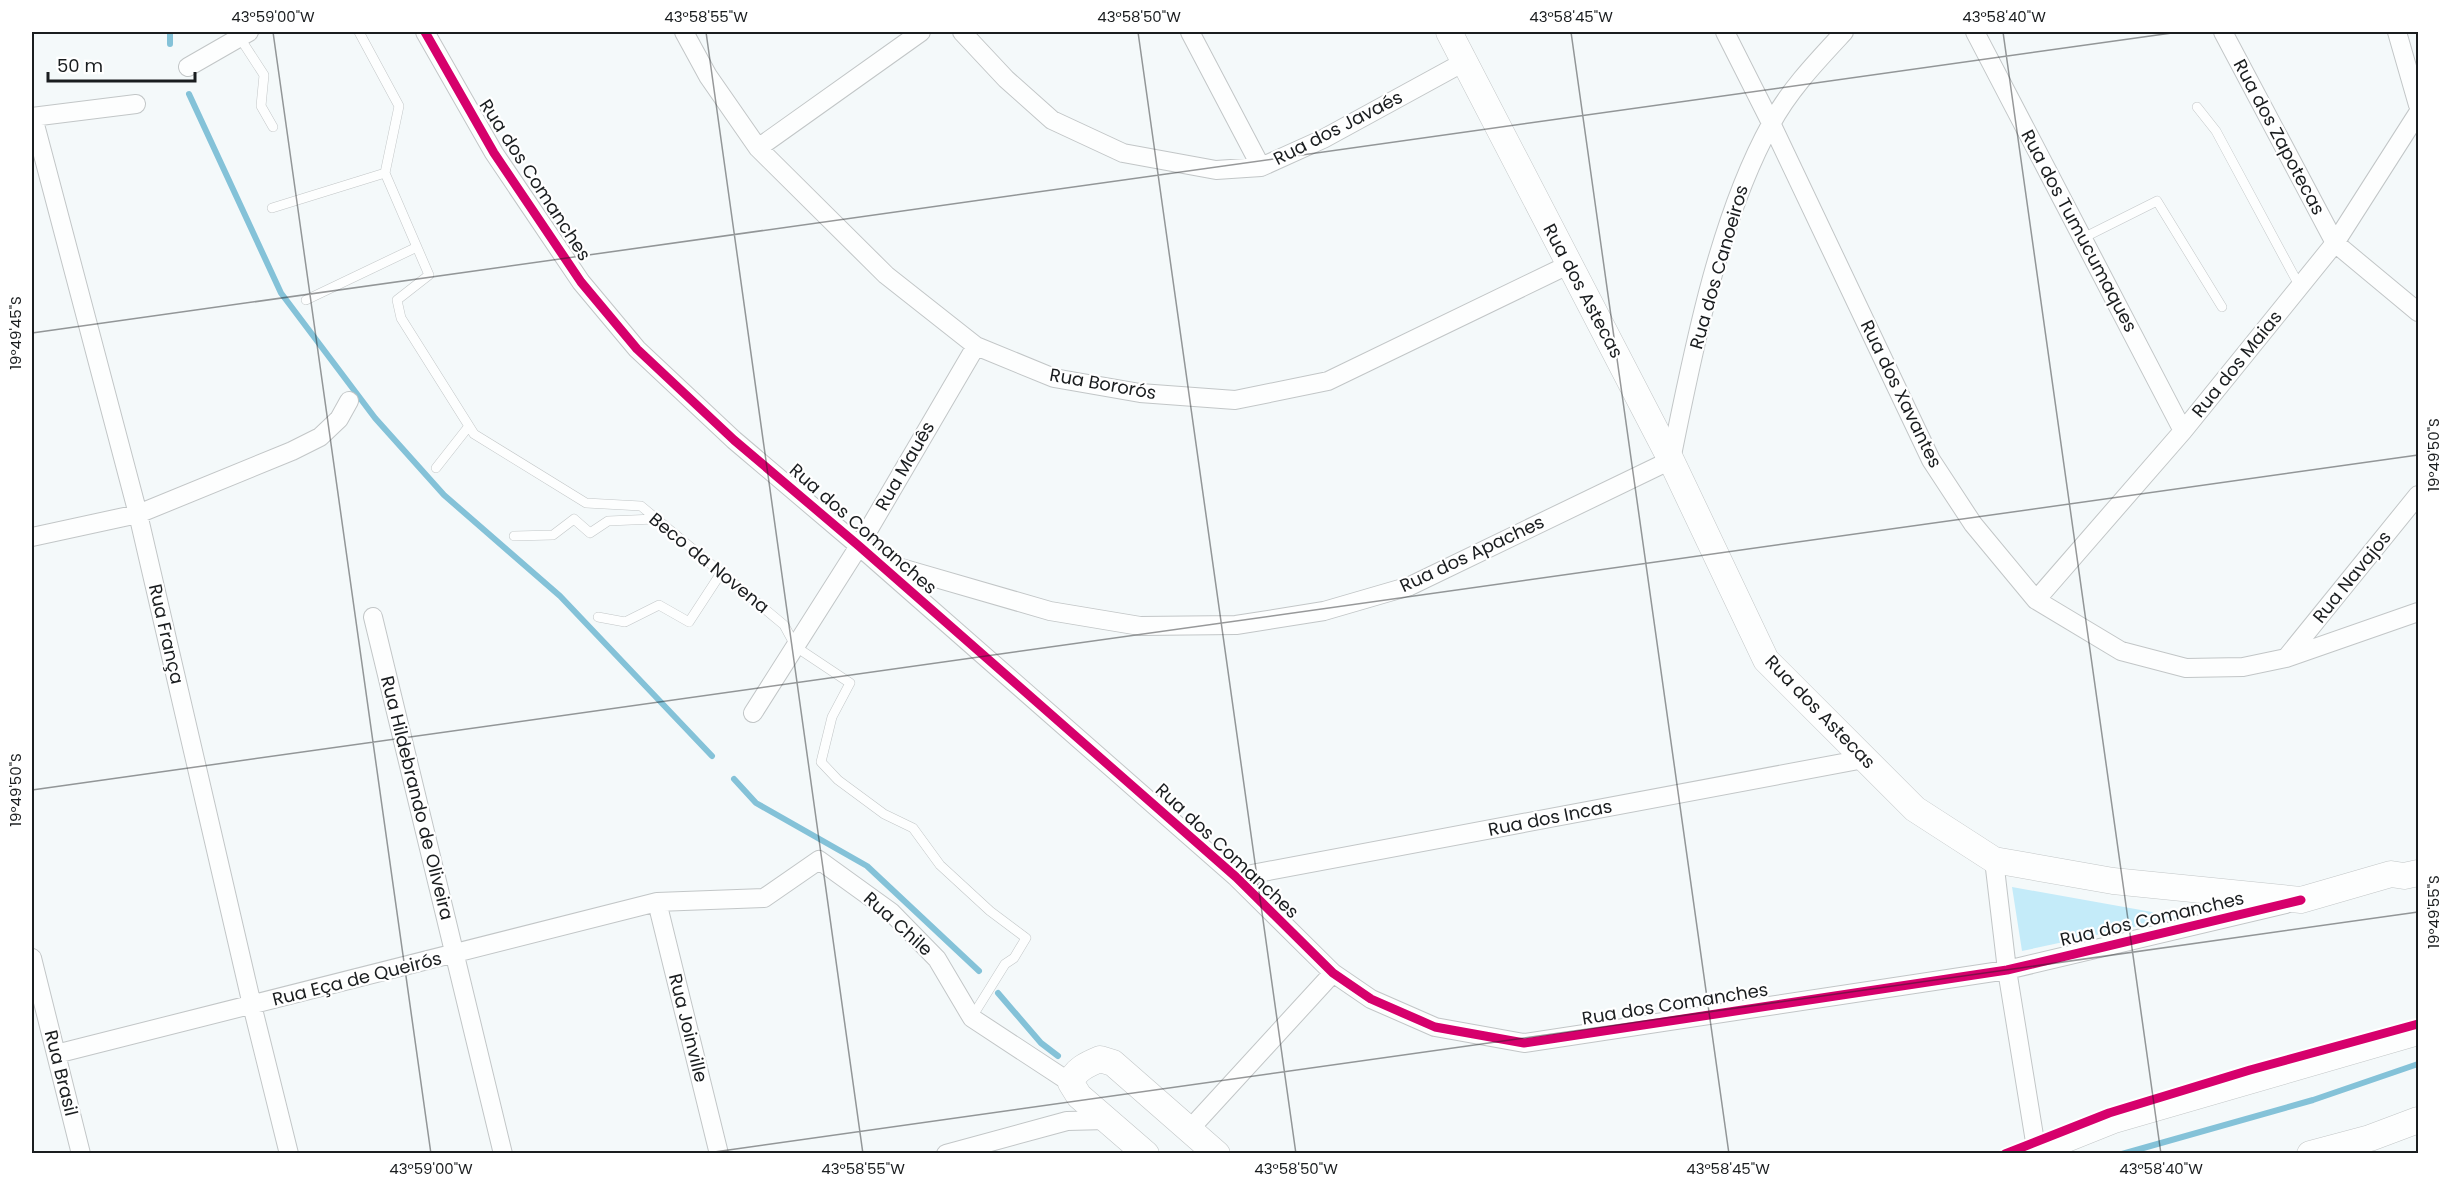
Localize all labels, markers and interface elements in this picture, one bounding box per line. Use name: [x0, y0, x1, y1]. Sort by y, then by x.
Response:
text: 43°59'00"W: [231, 6, 315, 27]
text: 43°58'55"W: [664, 6, 748, 27]
text: 43°58'50"W: [1097, 6, 1181, 27]
text: 43°58'45"W: [1529, 6, 1613, 27]
text: 43°58'40"W: [1962, 6, 2046, 27]
scale bar: [48, 45, 195, 83]
text: 50 m: [57, 53, 103, 78]
street label: Rua dos Zapotecas: [2228, 54, 2331, 219]
street label: Rua dos Javaés: [1269, 84, 1407, 171]
street label: Rua dos Comanches: [474, 94, 597, 265]
street label: Rua dos Tumucumaques: [2015, 125, 2144, 336]
street label: Rua dos Canoeiros: [1683, 182, 1754, 352]
street label: Rua dos Astecas: [1537, 219, 1629, 362]
text: 19°49'45"S: [5, 296, 26, 370]
street label: Rua dos Maias: [2186, 305, 2288, 422]
street label: Rua dos Xavantes: [1855, 316, 1948, 472]
street label: Rua Bororós: [1048, 362, 1158, 405]
street label: Rua Mauês: [869, 417, 940, 515]
text: 19°49'50"S: [2423, 418, 2444, 492]
street label: Rua dos Comanches: [784, 458, 942, 600]
street label: Beco da Novena: [644, 506, 775, 619]
street label: Rua dos Apaches: [1395, 509, 1548, 598]
street label: Rua Navajos: [2307, 525, 2397, 628]
street label: Rua França: [143, 581, 190, 686]
street label: Rua dos Astecas: [1760, 649, 1881, 774]
street label: Rua Hildebrando de Oliveira: [375, 673, 460, 923]
text: 19°49'50"S: [5, 753, 26, 827]
street label: Rua dos Comanches: [1150, 777, 1305, 924]
street label: Rua dos Incas: [1486, 793, 1614, 842]
text: 19°49'55"S: [2423, 875, 2444, 949]
street label: Rua dos Comanches: [2057, 885, 2246, 952]
street label: Rua Chile: [858, 886, 938, 961]
street label: Rua Eça de Queirós: [270, 945, 444, 1012]
street label: Rua Joinville: [663, 971, 714, 1085]
street label: Rua dos Comanches: [1580, 976, 1770, 1031]
street label: Rua Brasil: [39, 1027, 84, 1118]
text: 43°59'00"W: [389, 1158, 473, 1179]
text: 43°58'55"W: [821, 1158, 905, 1179]
text: 43°58'50"W: [1254, 1158, 1338, 1179]
text: 43°58'45"W: [1686, 1158, 1770, 1179]
text: 43°58'40"W: [2119, 1158, 2203, 1179]

